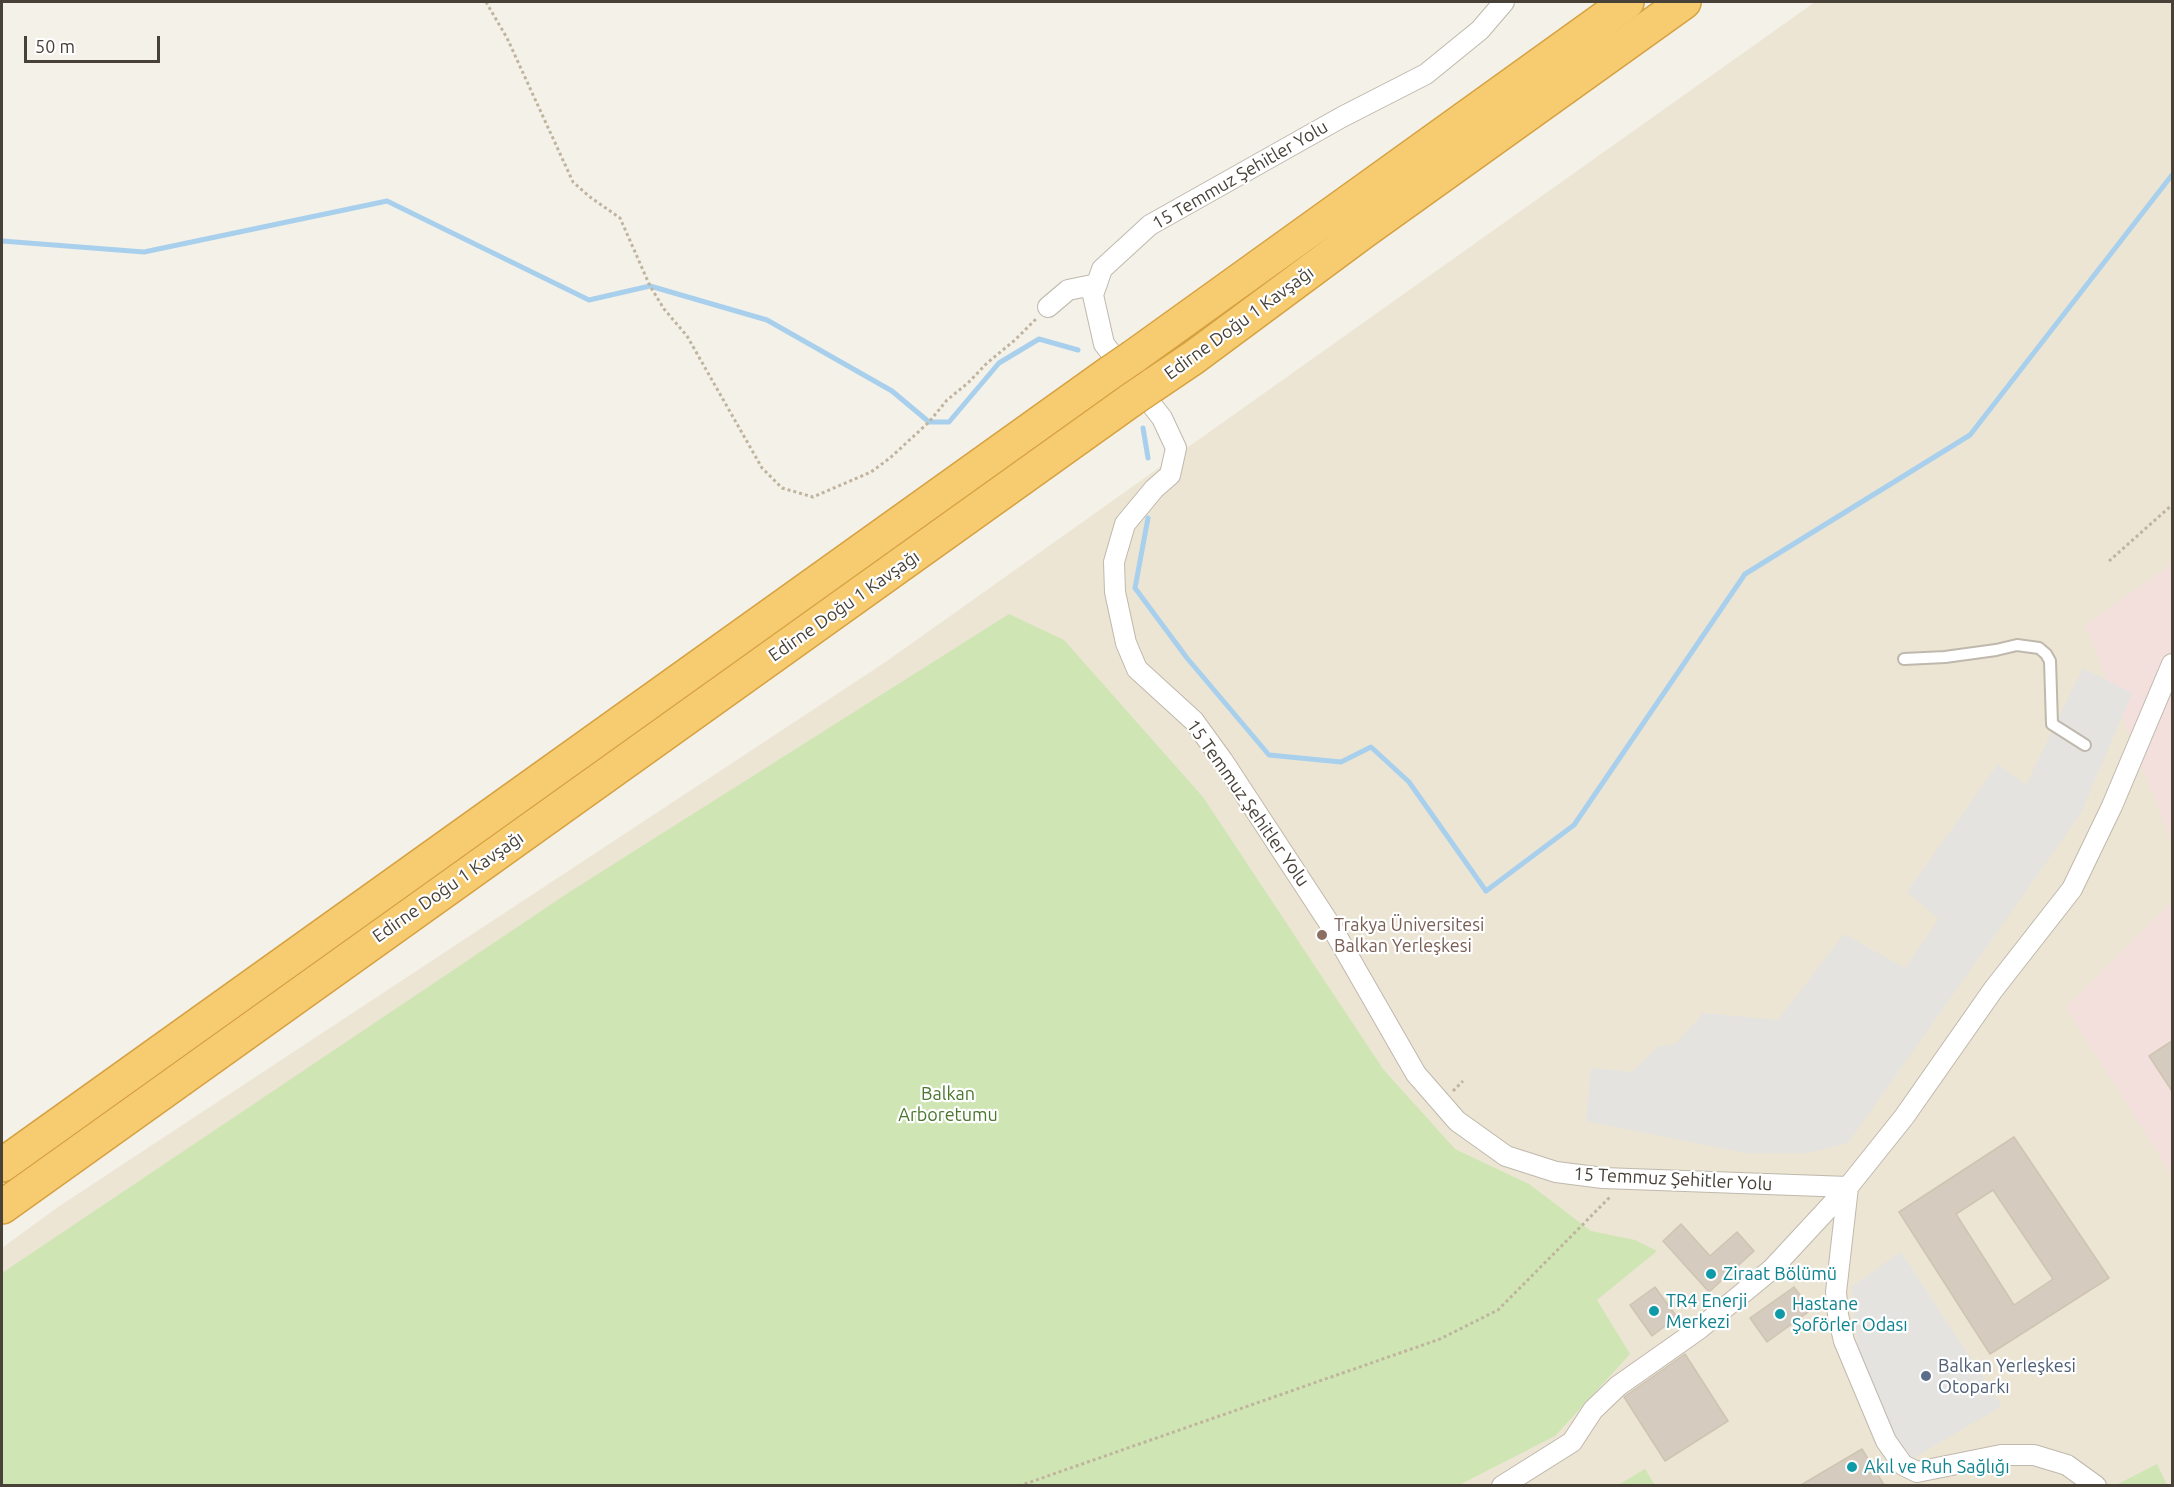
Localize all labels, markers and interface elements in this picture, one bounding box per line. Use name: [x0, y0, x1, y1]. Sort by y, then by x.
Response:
scale bar: [27, 24, 164, 62]
text: 50 m: [35, 36, 75, 56]
street label: 15 Temmuz Şehitler Yolu: [1148, 116, 1332, 234]
street label: Edirne Doğu 1 Kavşağı: [1160, 262, 1318, 384]
street label: Edirne Doğu 1 Kavşağı: [764, 546, 924, 666]
street label: 15 Temmuz Şehitler Yolu: [1182, 715, 1314, 891]
street label: Edirne Doğu 1 Kavşağı: [368, 827, 528, 947]
place label: Trakya Üniversitesi Balkan Yerleşkesi: [1334, 914, 1484, 956]
marker: Trakya Üniversitesi Balkan Yerleşkesi: [1315, 928, 1329, 942]
park label: Balkan Arboretumu: [898, 1083, 998, 1126]
street label: 15 Temmuz Şehitler Yolu: [1573, 1163, 1773, 1195]
place label: Ziraat Bölümü: [1723, 1263, 1837, 1285]
marker: Ziraat Bölümü: [1704, 1267, 1718, 1281]
place label: TR4 Enerji Merkezi: [1666, 1290, 1747, 1332]
place label: Hastane Şoförler Odası: [1792, 1293, 1908, 1336]
marker: TR4 Enerji Merkezi: [1647, 1304, 1661, 1318]
marker: Hastane Şoförler Odası: [1773, 1307, 1787, 1321]
place label: Balkan Yerleşkesi Otoparkı: [1938, 1355, 2076, 1398]
marker: Balkan Yerleşkesi Otoparkı: [1919, 1369, 1933, 1383]
place label: Akıl ve Ruh Sağlığı: [1864, 1456, 2010, 1478]
marker: Akıl ve Ruh Sağlığı: [1845, 1460, 1859, 1474]

